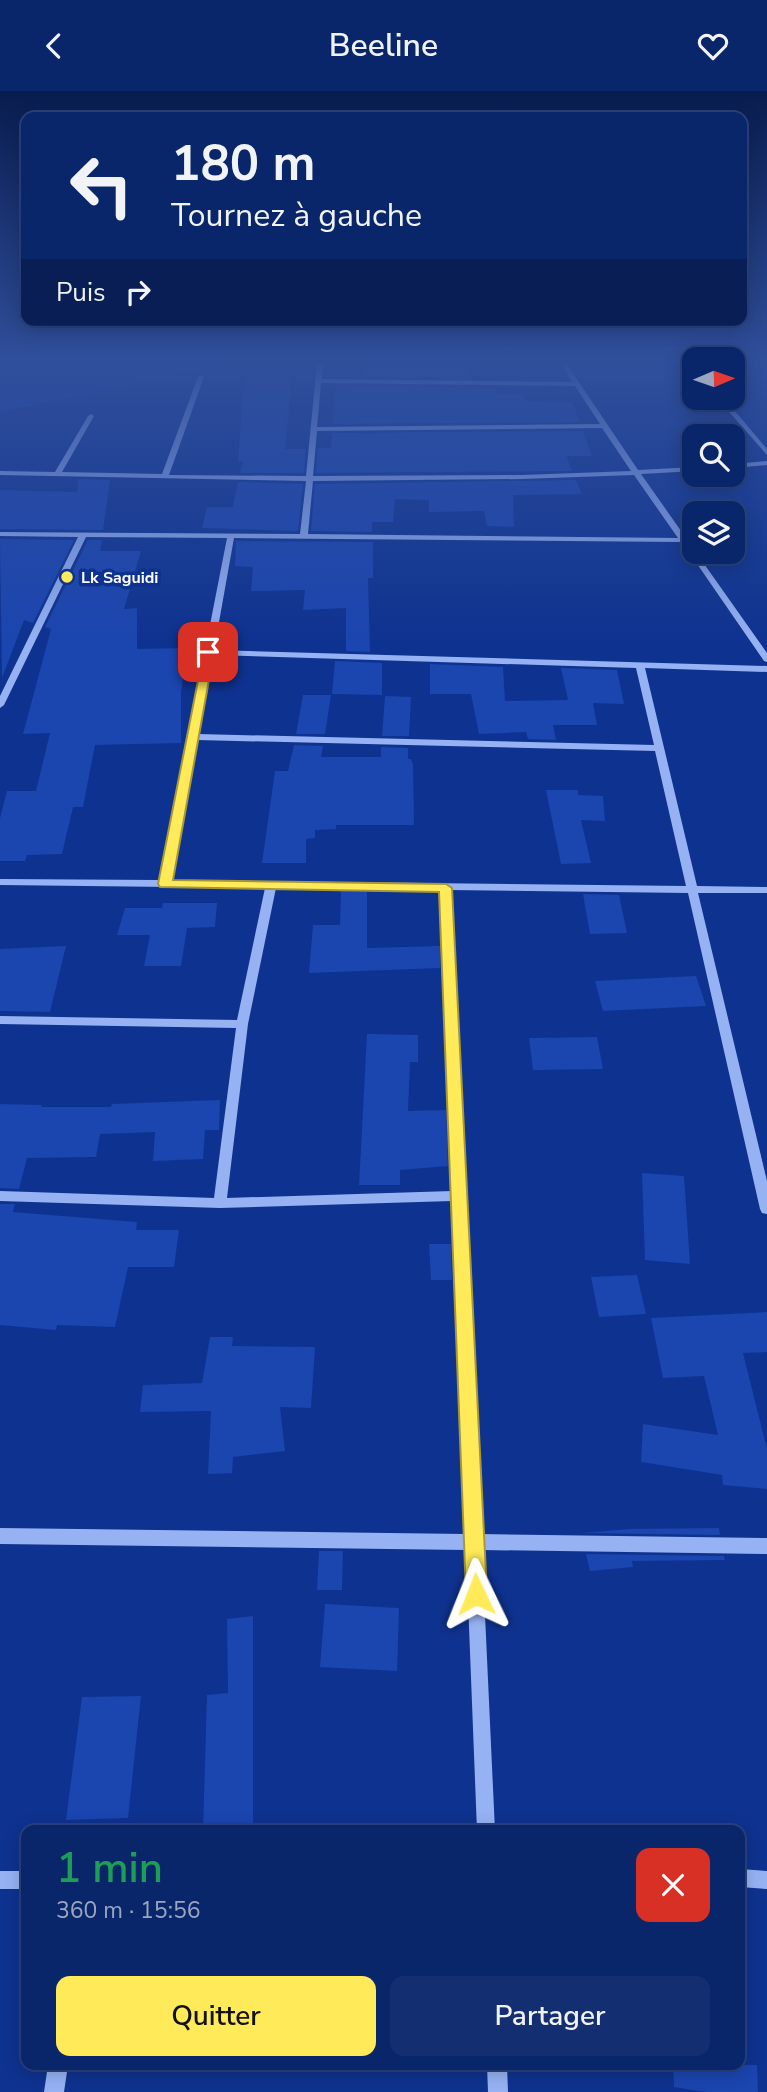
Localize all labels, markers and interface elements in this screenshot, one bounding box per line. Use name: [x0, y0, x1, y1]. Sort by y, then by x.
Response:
text: Beeline: [329, 24, 438, 67]
icon: back: [35, 27, 73, 65]
icon: heart: [694, 27, 732, 65]
text: 180 m: [171, 130, 315, 197]
icon: left: [56, 140, 147, 231]
text: Tournez à gauche: [171, 194, 422, 237]
icon: right: [119, 273, 157, 311]
text: Puis: [56, 275, 105, 310]
north arrow: [682, 347, 746, 409]
map controls: [682, 347, 745, 564]
button: search: [682, 424, 745, 487]
button: layers: [682, 501, 745, 564]
place label: Lk Saguidi: [81, 567, 158, 589]
marker: Lk Saguidi: [59, 569, 75, 585]
pin: [178, 622, 238, 682]
icon: arrive: [189, 633, 227, 671]
position arrow: [439, 1557, 513, 1631]
text: 1 min: [56, 1840, 163, 1897]
button: close: [636, 1848, 710, 1922]
text: 360 m · 15:56: [56, 1895, 201, 1926]
button: Quitter: [56, 1976, 376, 2056]
button: Partager: [390, 1976, 710, 2056]

